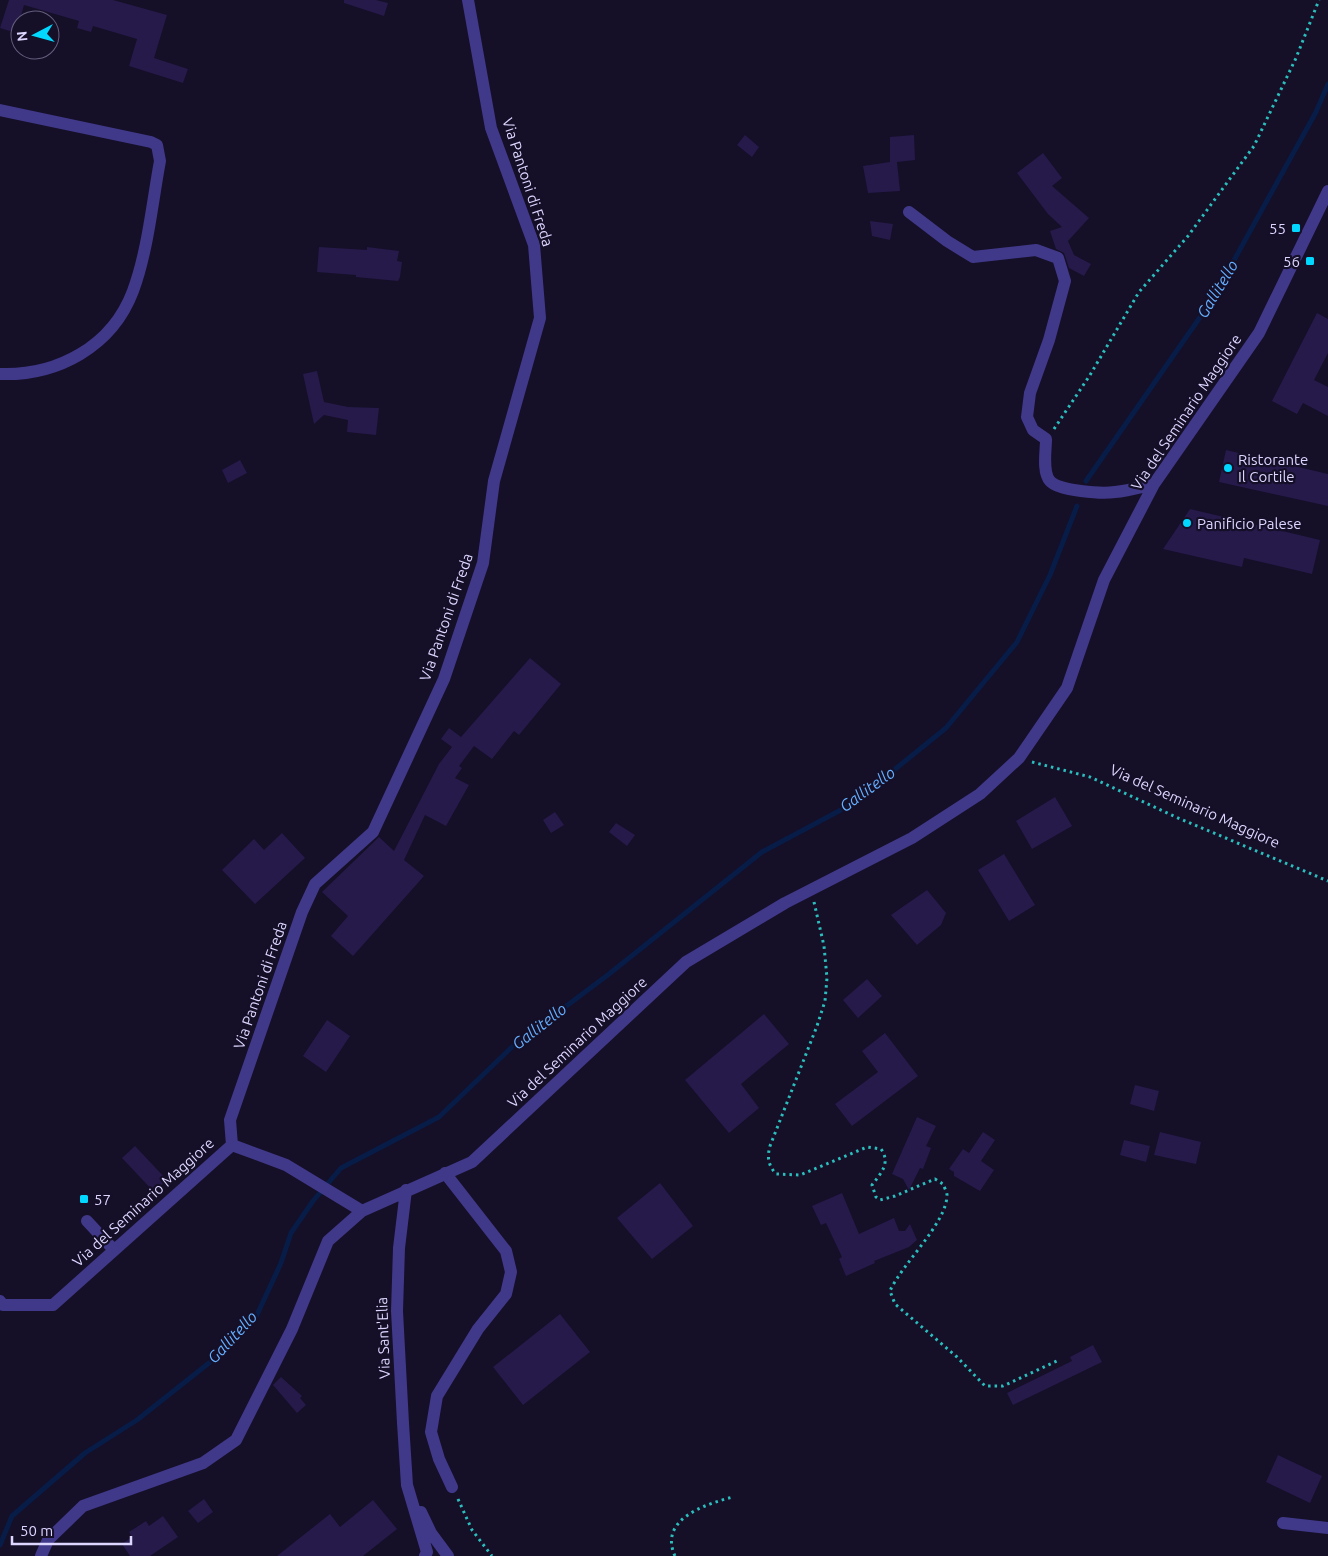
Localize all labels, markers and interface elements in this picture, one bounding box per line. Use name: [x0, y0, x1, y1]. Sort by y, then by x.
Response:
north arrow: [10, 10, 60, 60]
text: N: [14, 30, 31, 42]
street label: Via Pantoni di Freda: [499, 116, 557, 248]
place label: 55: [1269, 220, 1286, 237]
marker: 55: [1290, 222, 1302, 234]
place label: 56: [1283, 253, 1300, 270]
marker: 56: [1304, 255, 1316, 267]
water label: Gallitello: [1193, 257, 1241, 321]
street label: Via del Seminario Maggiore: [1127, 331, 1245, 493]
place label: Ristorante Il Cortile: [1238, 451, 1308, 485]
marker: Ristorante Il Cortile: [1222, 462, 1234, 474]
place label: Panificio Palese: [1197, 515, 1302, 532]
marker: Panificio Palese: [1181, 517, 1193, 529]
street label: Via Pantoni di Freda: [416, 551, 476, 683]
street label: Via del Seminario Maggiore: [1107, 761, 1283, 851]
water label: Gallitello: [836, 763, 898, 815]
street label: Via Pantoni di Freda: [230, 919, 290, 1051]
street label: Via del Seminario Maggiore: [504, 973, 650, 1111]
water label: Gallitello: [508, 999, 570, 1053]
street label: Via del Seminario Maggiore: [69, 1134, 217, 1270]
place label: 57: [94, 1191, 111, 1208]
marker: 57: [78, 1193, 90, 1205]
street label: Via Sant'Elia: [373, 1297, 393, 1379]
water label: Gallitello: [204, 1307, 261, 1367]
scale bar: [12, 1514, 131, 1546]
text: 50 m: [20, 1522, 53, 1539]

